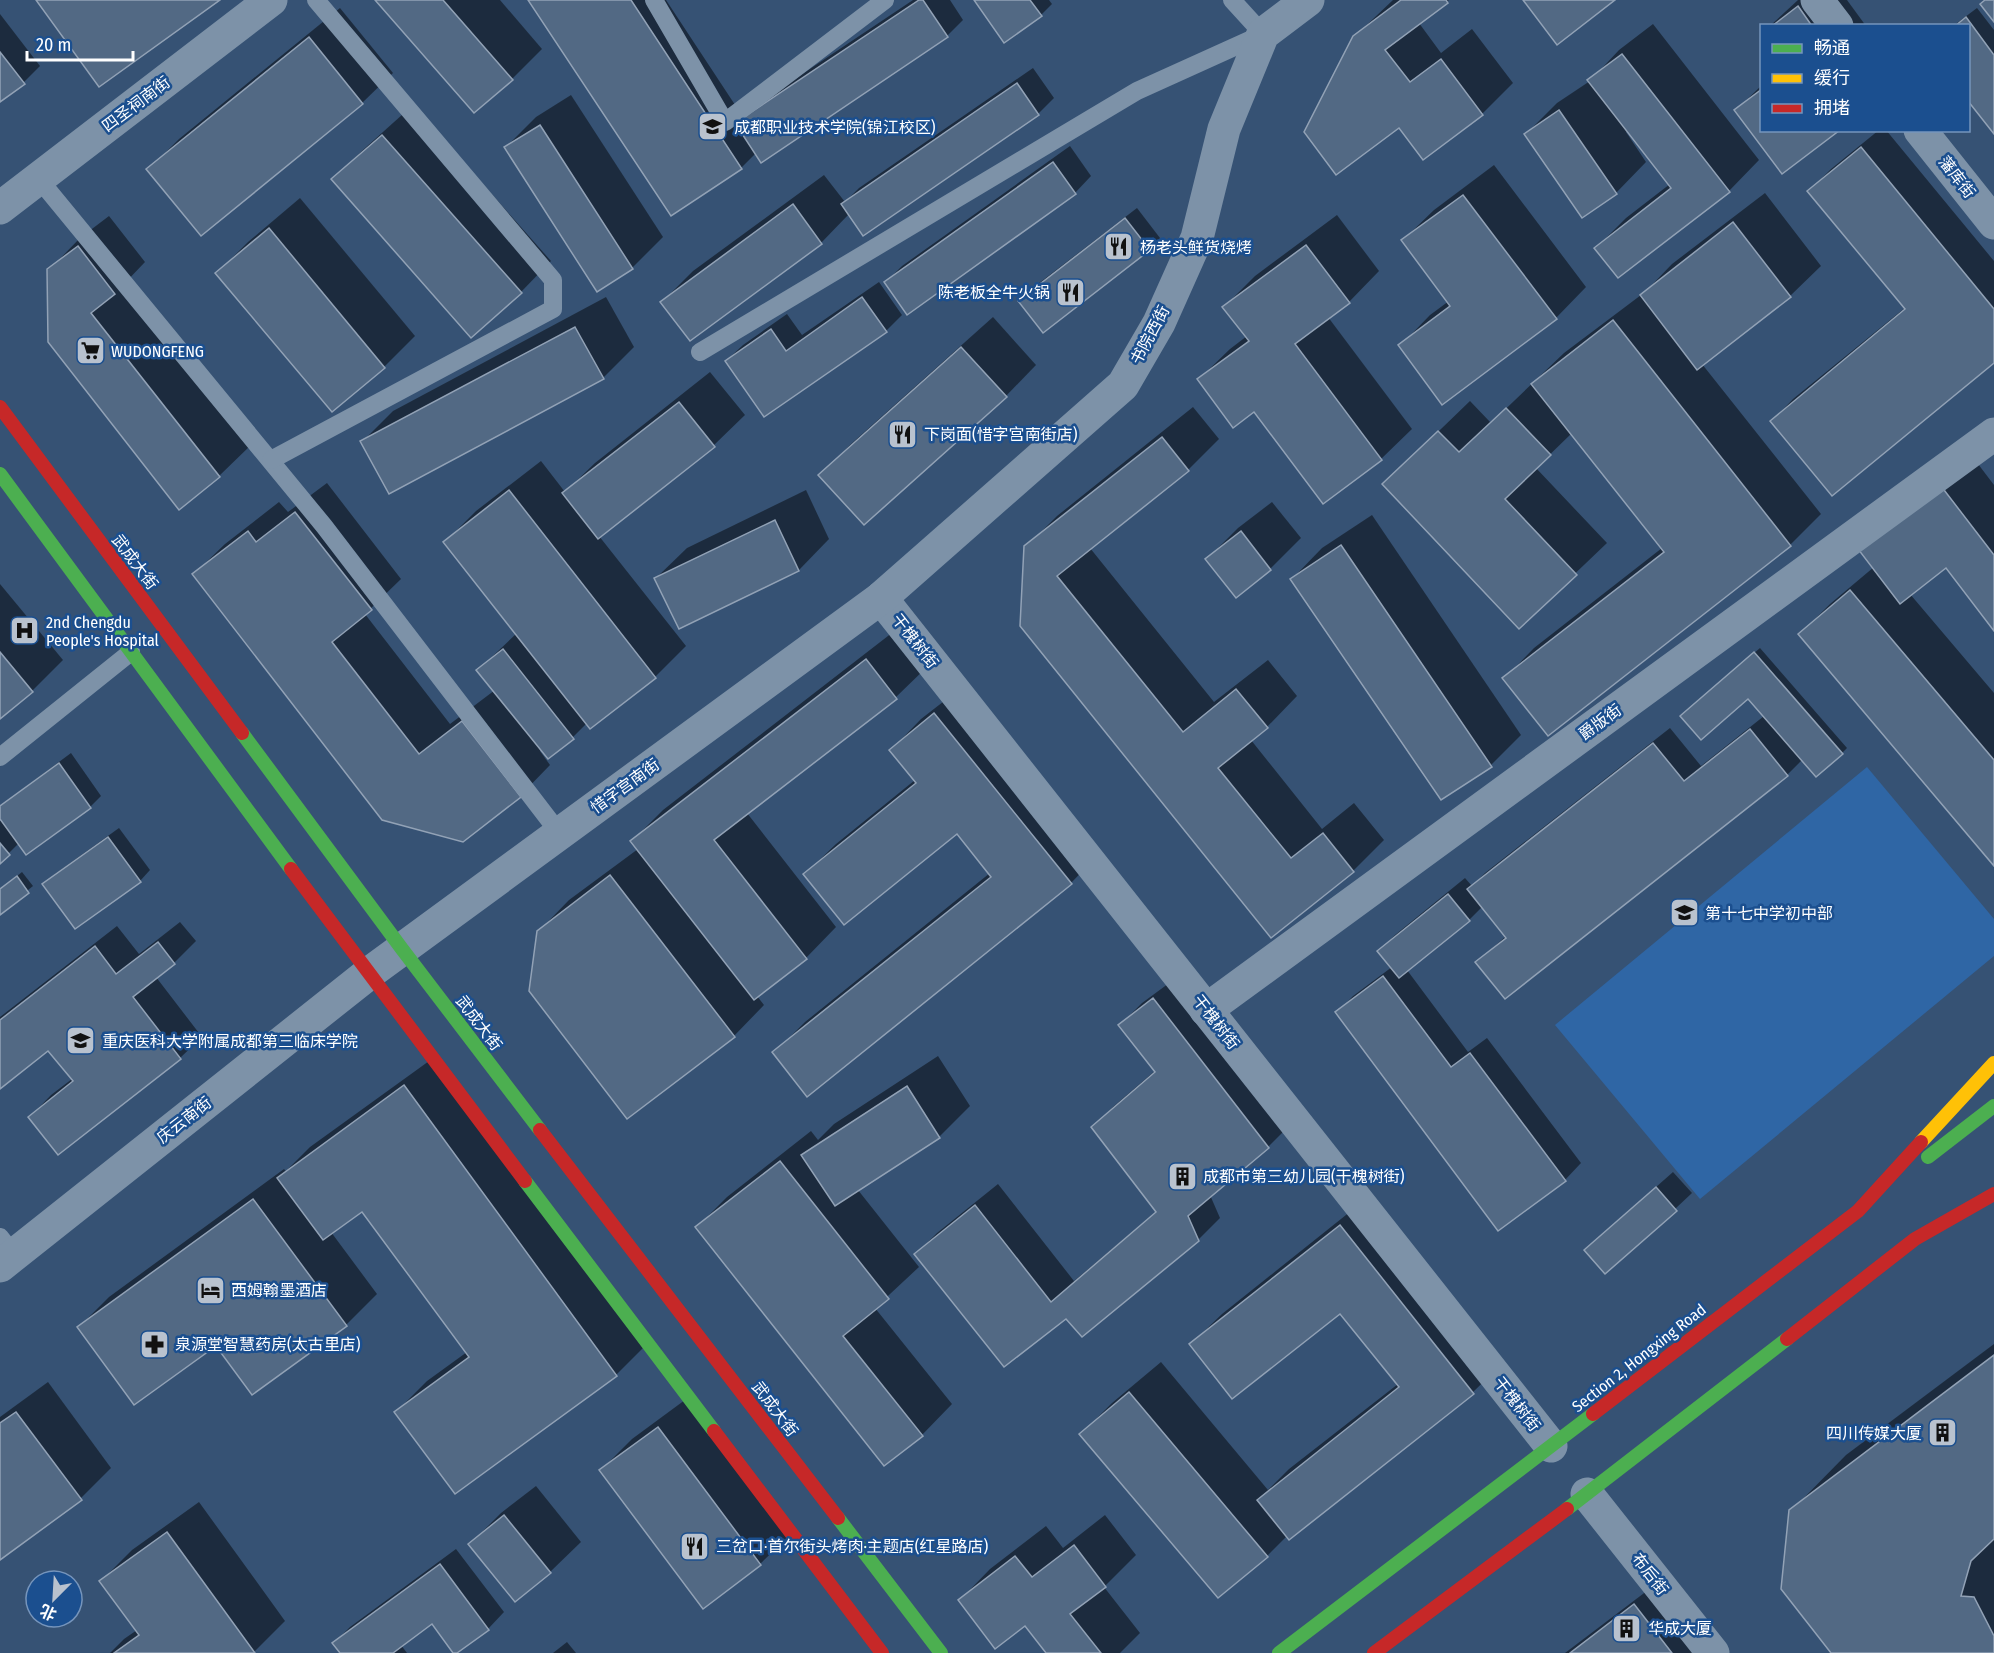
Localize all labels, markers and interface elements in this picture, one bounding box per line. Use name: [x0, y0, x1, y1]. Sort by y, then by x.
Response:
scale bar: [27, 24, 134, 62]
legend: [1760, 24, 1970, 132]
text: 20 m: [36, 34, 71, 56]
text: 畅通: [1814, 37, 1850, 59]
text: 缓行: [1814, 67, 1850, 89]
street label: 四圣祠南街: [98, 72, 174, 136]
text: 拥堵: [1814, 97, 1850, 119]
school or university icon: 成都职业技术学院(锦江校区): [697, 111, 729, 143]
place label: 成都职业技术学院(锦江校区): [734, 118, 936, 137]
street label: 藩库街: [1935, 152, 1979, 202]
restaurant icon: 杨老头鲜货烧烤: [1103, 231, 1135, 263]
place label: 杨老头鲜货烧烤: [1140, 238, 1252, 257]
restaurant icon: 陈老板全牛火锅: [1055, 276, 1087, 308]
place label: 陈老板全牛火锅: [938, 283, 1050, 302]
street label: 书院西街: [1127, 302, 1173, 368]
supermarket icon: WUDONGFENG: [74, 335, 106, 367]
place label: WUDONGFENG: [111, 342, 204, 361]
restaurant icon: 下岗面(惜字宫南街店): [887, 418, 919, 450]
place label: 下岗面(惜字宫南街店): [924, 425, 1078, 444]
street label: 武成大街: [108, 531, 162, 593]
street label: 干槐树街: [888, 610, 942, 672]
place label: 2nd Chengdu People's Hospital: [46, 613, 159, 650]
hospital icon: 2nd Chengdu People's Hospital: [9, 615, 41, 647]
street label: 爵版街: [1575, 700, 1625, 744]
street label: 惜字宫南街: [587, 755, 663, 817]
school or university icon: 第十七中学初中部: [1668, 897, 1700, 929]
place label: 第十七中学初中部: [1705, 904, 1833, 923]
street label: 干槐树街: [1189, 991, 1243, 1053]
street label: 武成大街: [452, 992, 506, 1054]
school or university icon: 重庆医科大学附属成都第三临床学院: [65, 1025, 97, 1057]
place label: 重庆医科大学附属成都第三临床学院: [102, 1032, 358, 1051]
street label: 庆云南街: [153, 1093, 215, 1147]
building icon: 成都市第三幼儿园(干槐树街): [1166, 1160, 1198, 1192]
place label: 成都市第三幼儿园(干槐树街): [1203, 1167, 1405, 1186]
hotel icon: 西姆翰墨酒店: [194, 1274, 226, 1306]
place label: 西姆翰墨酒店: [231, 1281, 327, 1300]
street label: Section 2, Hongxing Road: [1568, 1300, 1710, 1416]
pharmacy icon: 泉源堂智慧药房(太古里店): [138, 1328, 170, 1360]
place label: 泉源堂智慧药房(太古里店): [175, 1335, 361, 1354]
street label: 干槐树街: [1490, 1373, 1544, 1435]
street label: 武成大街: [748, 1378, 802, 1440]
building icon: 四川传媒大厦: [1927, 1417, 1959, 1449]
place label: 四川传媒大厦: [1826, 1424, 1922, 1443]
restaurant icon: 三岔口·首尔街头烤肉·主题店(红星路店): [679, 1530, 711, 1562]
place label: 三岔口·首尔街头烤肉·主题店(红星路店): [716, 1537, 989, 1556]
street label: 布后街: [1628, 1549, 1672, 1599]
north arrow: [24, 1569, 84, 1629]
text: 北: [37, 1600, 59, 1624]
building icon: 华成大厦: [1611, 1612, 1643, 1644]
place label: 华成大厦: [1648, 1619, 1712, 1638]

